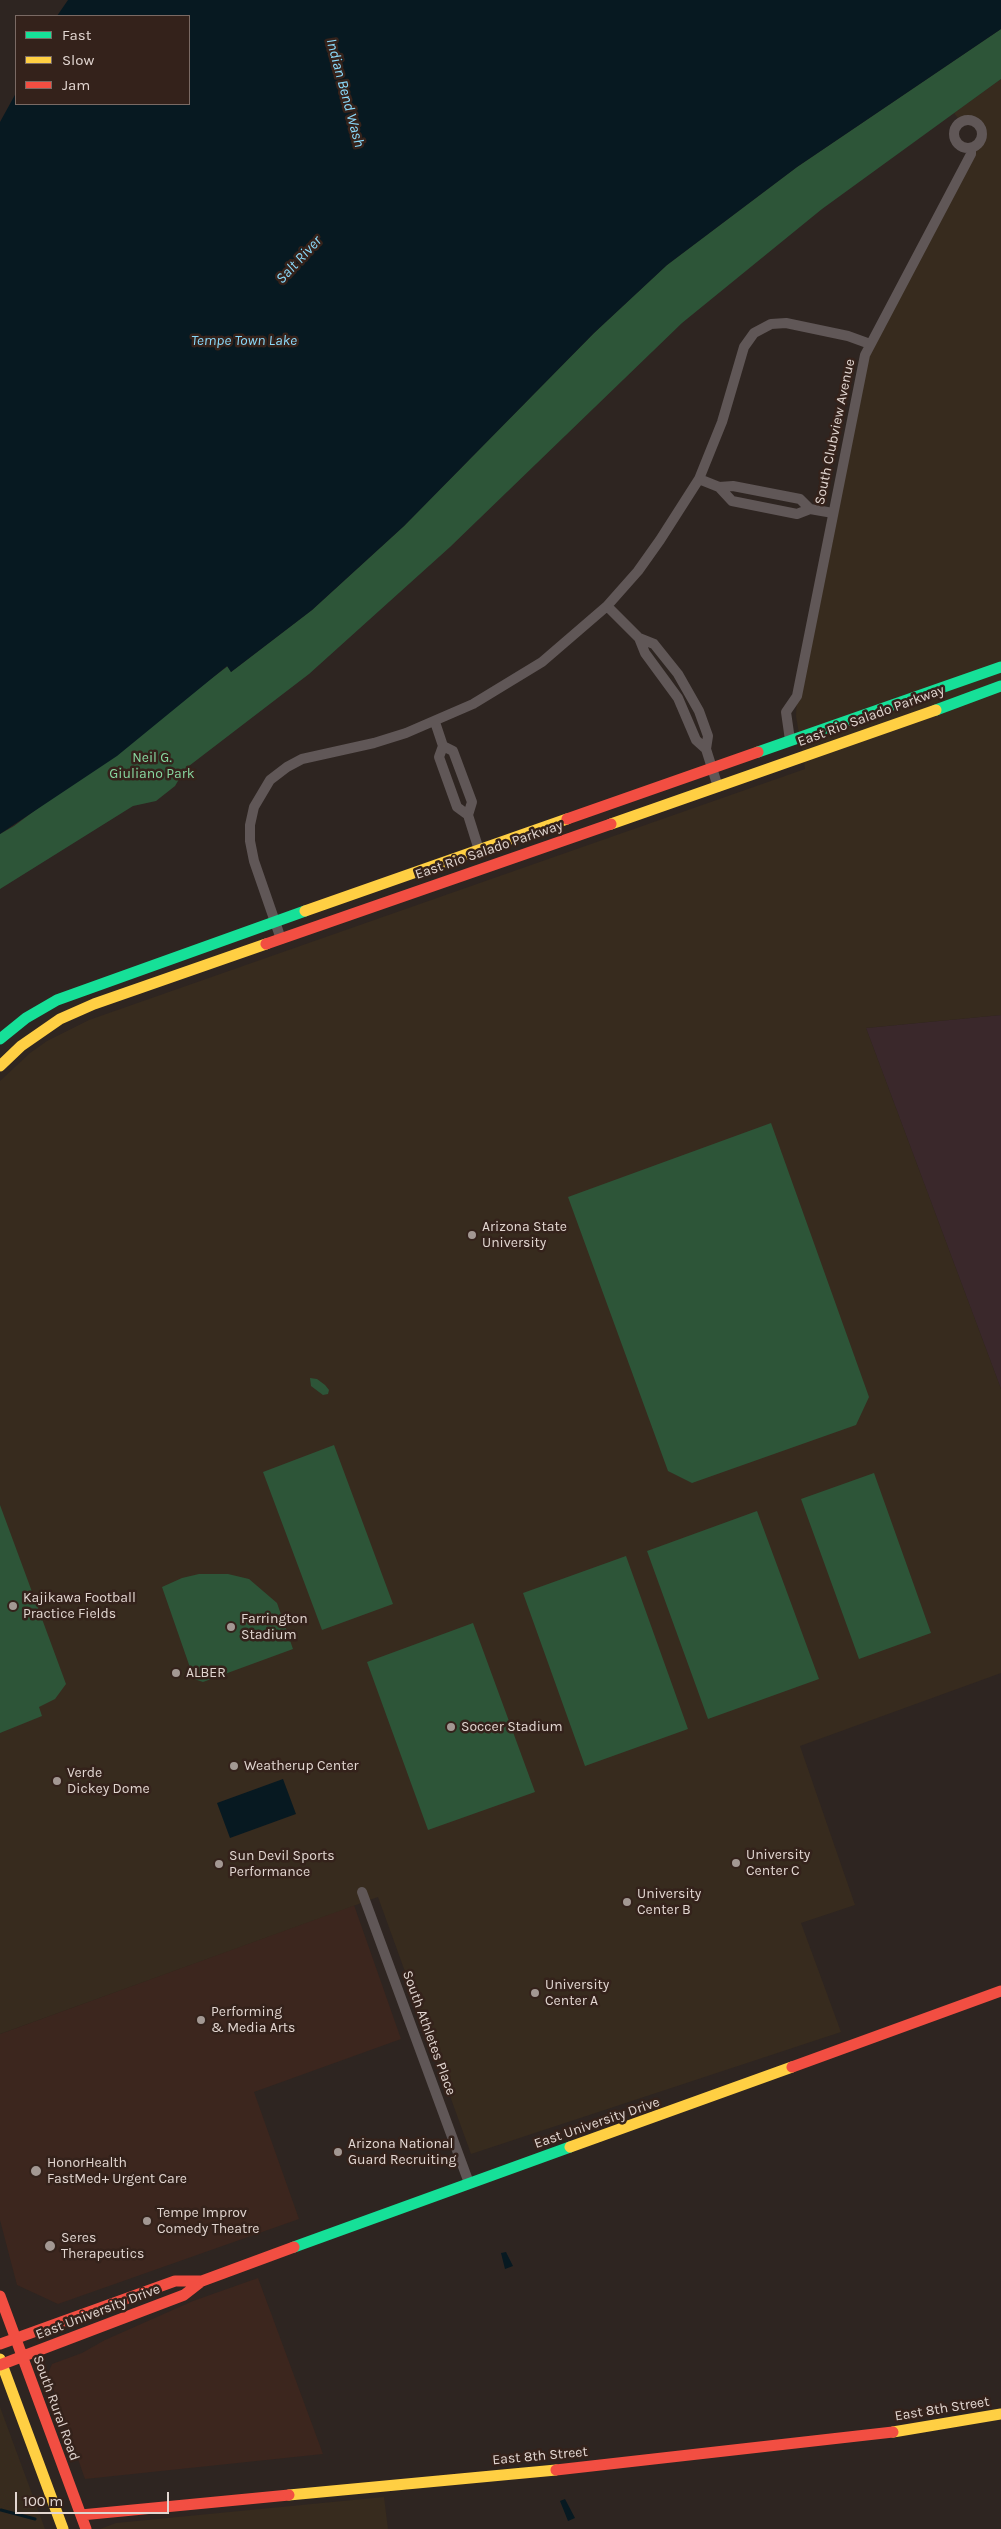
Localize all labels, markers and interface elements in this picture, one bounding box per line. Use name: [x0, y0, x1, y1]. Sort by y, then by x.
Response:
legend: [15, 15, 190, 105]
text: Fast: [62, 26, 91, 44]
water label: Indian Bend Wash: [322, 37, 368, 149]
text: Slow: [62, 51, 94, 69]
text: Jam: [62, 76, 90, 94]
water label: Salt River: [272, 232, 326, 288]
water label: Tempe Town Lake: [191, 332, 297, 350]
street label: South Clubview Avenue: [811, 357, 859, 507]
street label: East Rio Salado Parkway: [795, 682, 947, 750]
park label: Neil G. Giuliano Park: [109, 750, 195, 782]
street label: East Rio Salado Parkway: [413, 817, 565, 883]
place label: Arizona State University: [482, 1219, 567, 1252]
marker: Arizona State University: [466, 1229, 478, 1241]
place label: Kajikawa Football Practice Fields: [23, 1590, 136, 1622]
marker: Kajikawa Football Practice Fields: [7, 1600, 19, 1612]
place label: Farrington Stadium: [241, 1611, 308, 1644]
marker: Farrington Stadium: [225, 1621, 237, 1633]
place label: ALBER: [186, 1665, 226, 1681]
marker: ALBER: [170, 1667, 182, 1679]
place label: Soccer Stadium: [461, 1719, 563, 1735]
marker: Soccer Stadium: [445, 1721, 457, 1733]
place label: Weatherup Center: [244, 1758, 359, 1774]
marker: Weatherup Center: [228, 1760, 240, 1772]
place label: Verde Dickey Dome: [67, 1765, 150, 1798]
marker: Verde Dickey Dome: [51, 1775, 63, 1787]
place label: University Center C: [746, 1847, 810, 1880]
place label: Sun Devil Sports Performance: [229, 1848, 335, 1880]
marker: University Center C: [730, 1857, 742, 1869]
marker: Sun Devil Sports Performance: [213, 1858, 225, 1870]
place label: University Center B: [637, 1886, 701, 1918]
marker: University Center B: [621, 1896, 633, 1908]
street label: South Athletes Place: [399, 1968, 459, 2098]
place label: University Center A: [545, 1977, 609, 2010]
marker: University Center A: [529, 1987, 541, 1999]
place label: Performing & Media Arts: [211, 2004, 295, 2036]
marker: Performing & Media Arts: [195, 2014, 207, 2026]
street label: East University Drive: [532, 2094, 662, 2152]
place label: Arizona National Guard Recruiting: [348, 2136, 456, 2168]
marker: Arizona National Guard Recruiting: [332, 2146, 344, 2158]
place label: HonorHealth FastMed+ Urgent Care: [47, 2155, 187, 2188]
marker: HonorHealth FastMed+ Urgent Care: [29, 2164, 43, 2178]
place label: Tempe Improv Comedy Theatre: [157, 2205, 260, 2238]
marker: Tempe Improv Comedy Theatre: [141, 2215, 153, 2227]
place label: Seres Therapeutics: [61, 2230, 144, 2262]
marker: Seres Therapeutics: [43, 2239, 57, 2253]
street label: East University Drive: [33, 2281, 163, 2343]
street label: South Rural Road: [29, 2353, 83, 2463]
street label: East 8th Street: [893, 2393, 991, 2425]
street label: East 8th Street: [492, 2443, 588, 2469]
scale bar: [18, 2482, 171, 2514]
text: 100 m: [23, 2492, 63, 2510]

